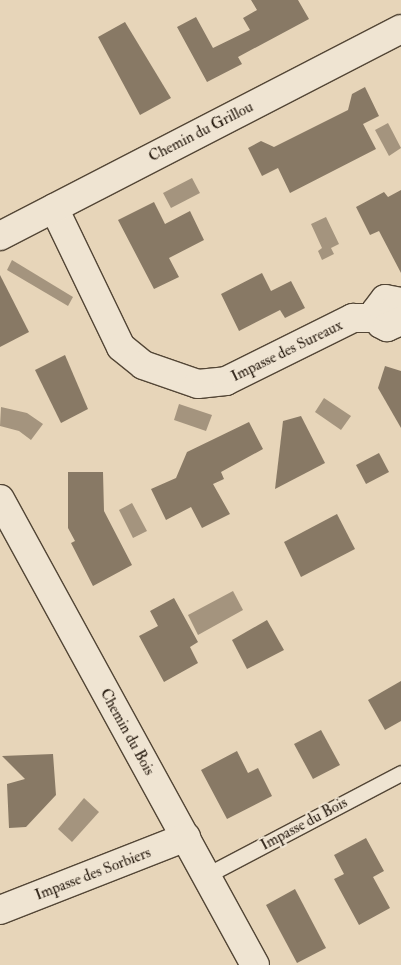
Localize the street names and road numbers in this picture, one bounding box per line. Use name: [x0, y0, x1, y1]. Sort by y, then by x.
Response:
street label: Chemin du Grillou: [146, 98, 256, 166]
street label: Impasse des Sureaux: [228, 316, 346, 386]
street label: Chemin du Bois: [96, 686, 158, 778]
street label: Impasse du Bois: [258, 794, 350, 854]
street label: Impasse des Sorbiers: [33, 844, 153, 904]

